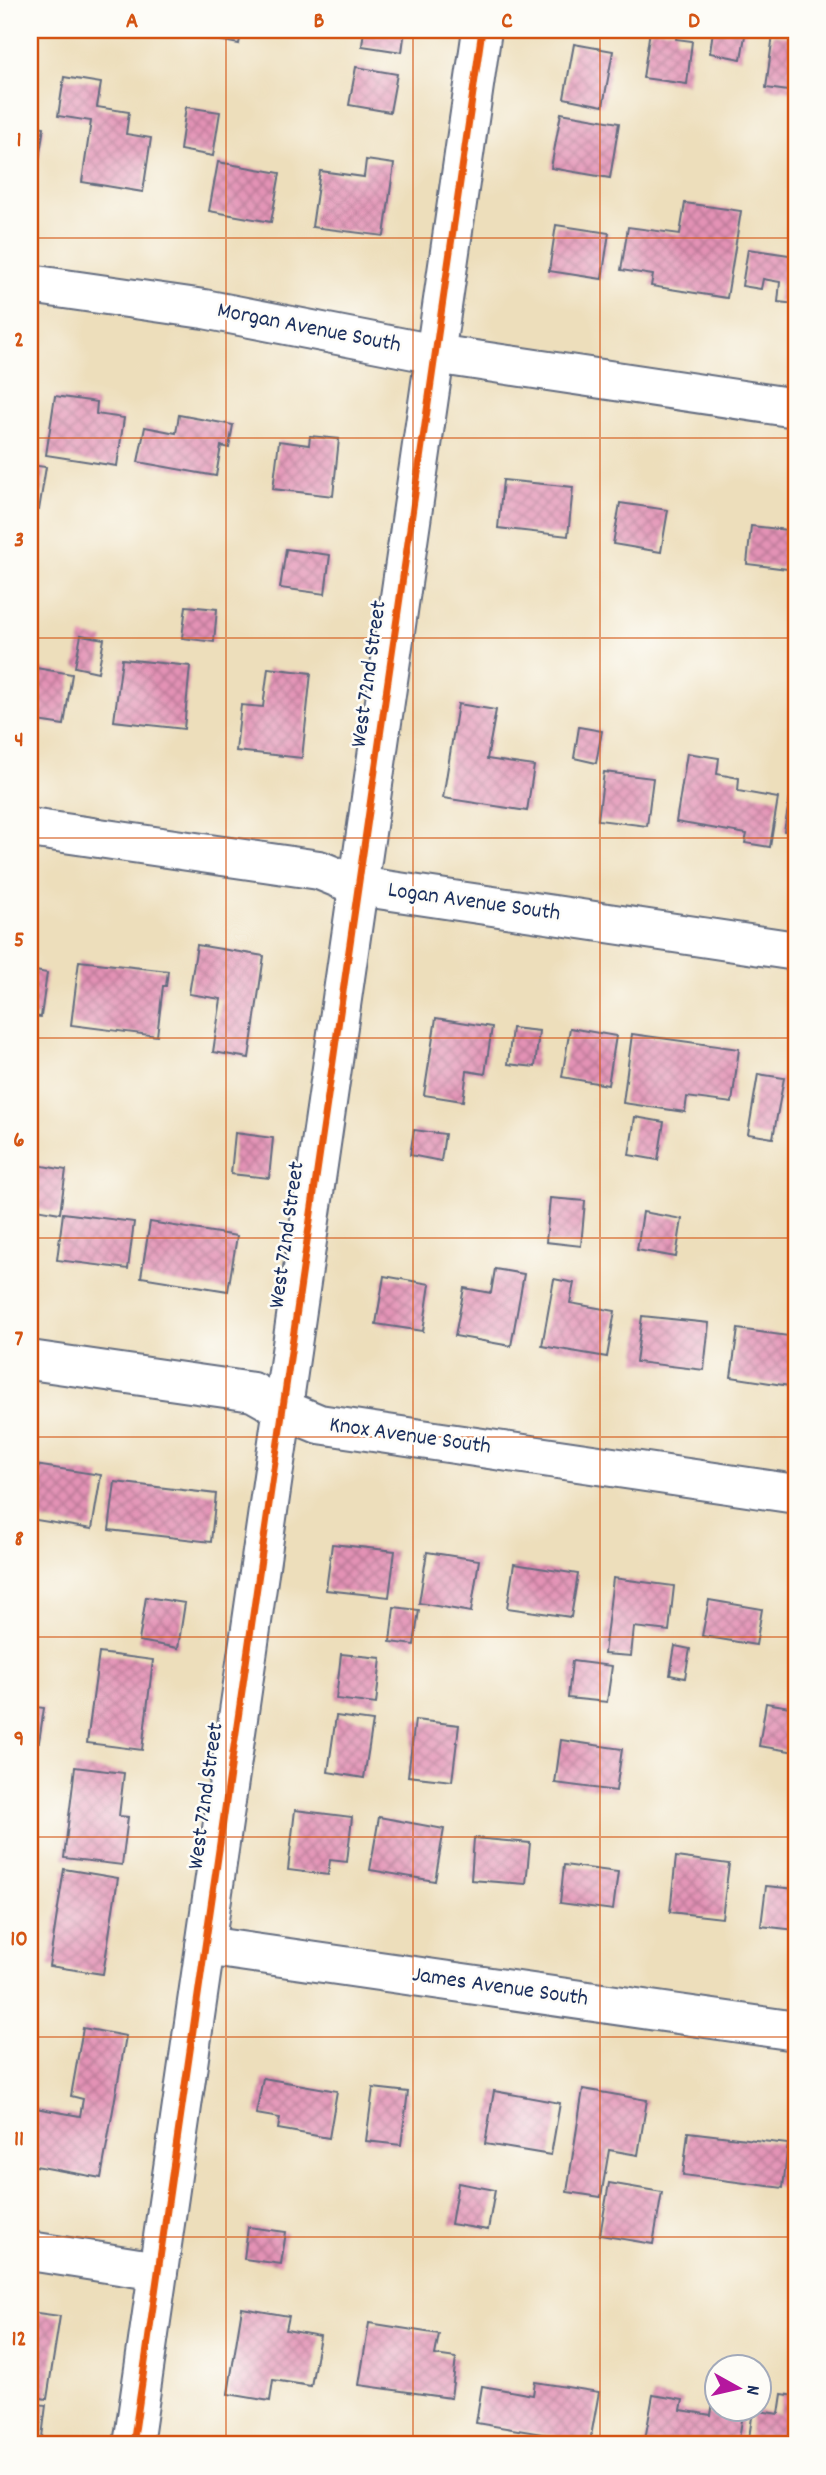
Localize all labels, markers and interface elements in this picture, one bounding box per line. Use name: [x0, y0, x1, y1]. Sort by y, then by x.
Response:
text: A: [126, 6, 138, 39]
text: B: [314, 6, 325, 39]
text: C: [501, 6, 513, 39]
text: D: [688, 6, 700, 39]
text: 1: [16, 125, 22, 158]
street label: Morgan Avenue South: [214, 295, 404, 363]
text: 2: [14, 325, 24, 358]
text: 3: [14, 525, 24, 558]
street label: West 72nd Street: [343, 598, 397, 750]
text: 4: [14, 725, 24, 758]
street label: Logan Avenue South: [386, 875, 562, 931]
text: 5: [14, 925, 24, 958]
text: 6: [13, 1125, 25, 1158]
street label: West 72nd Street: [261, 1159, 315, 1311]
text: 7: [15, 1324, 24, 1357]
street label: Knox Avenue South: [327, 1409, 493, 1465]
text: 8: [14, 1524, 24, 1557]
street label: West 72nd Street: [180, 1720, 234, 1872]
text: 9: [14, 1724, 24, 1757]
text: 10: [10, 1924, 28, 1957]
street label: James Avenue South: [410, 1959, 590, 2017]
text: 11: [14, 2124, 24, 2157]
text: 12: [11, 2324, 27, 2357]
north arrow: [704, 2352, 774, 2422]
text: N: [737, 2383, 765, 2396]

